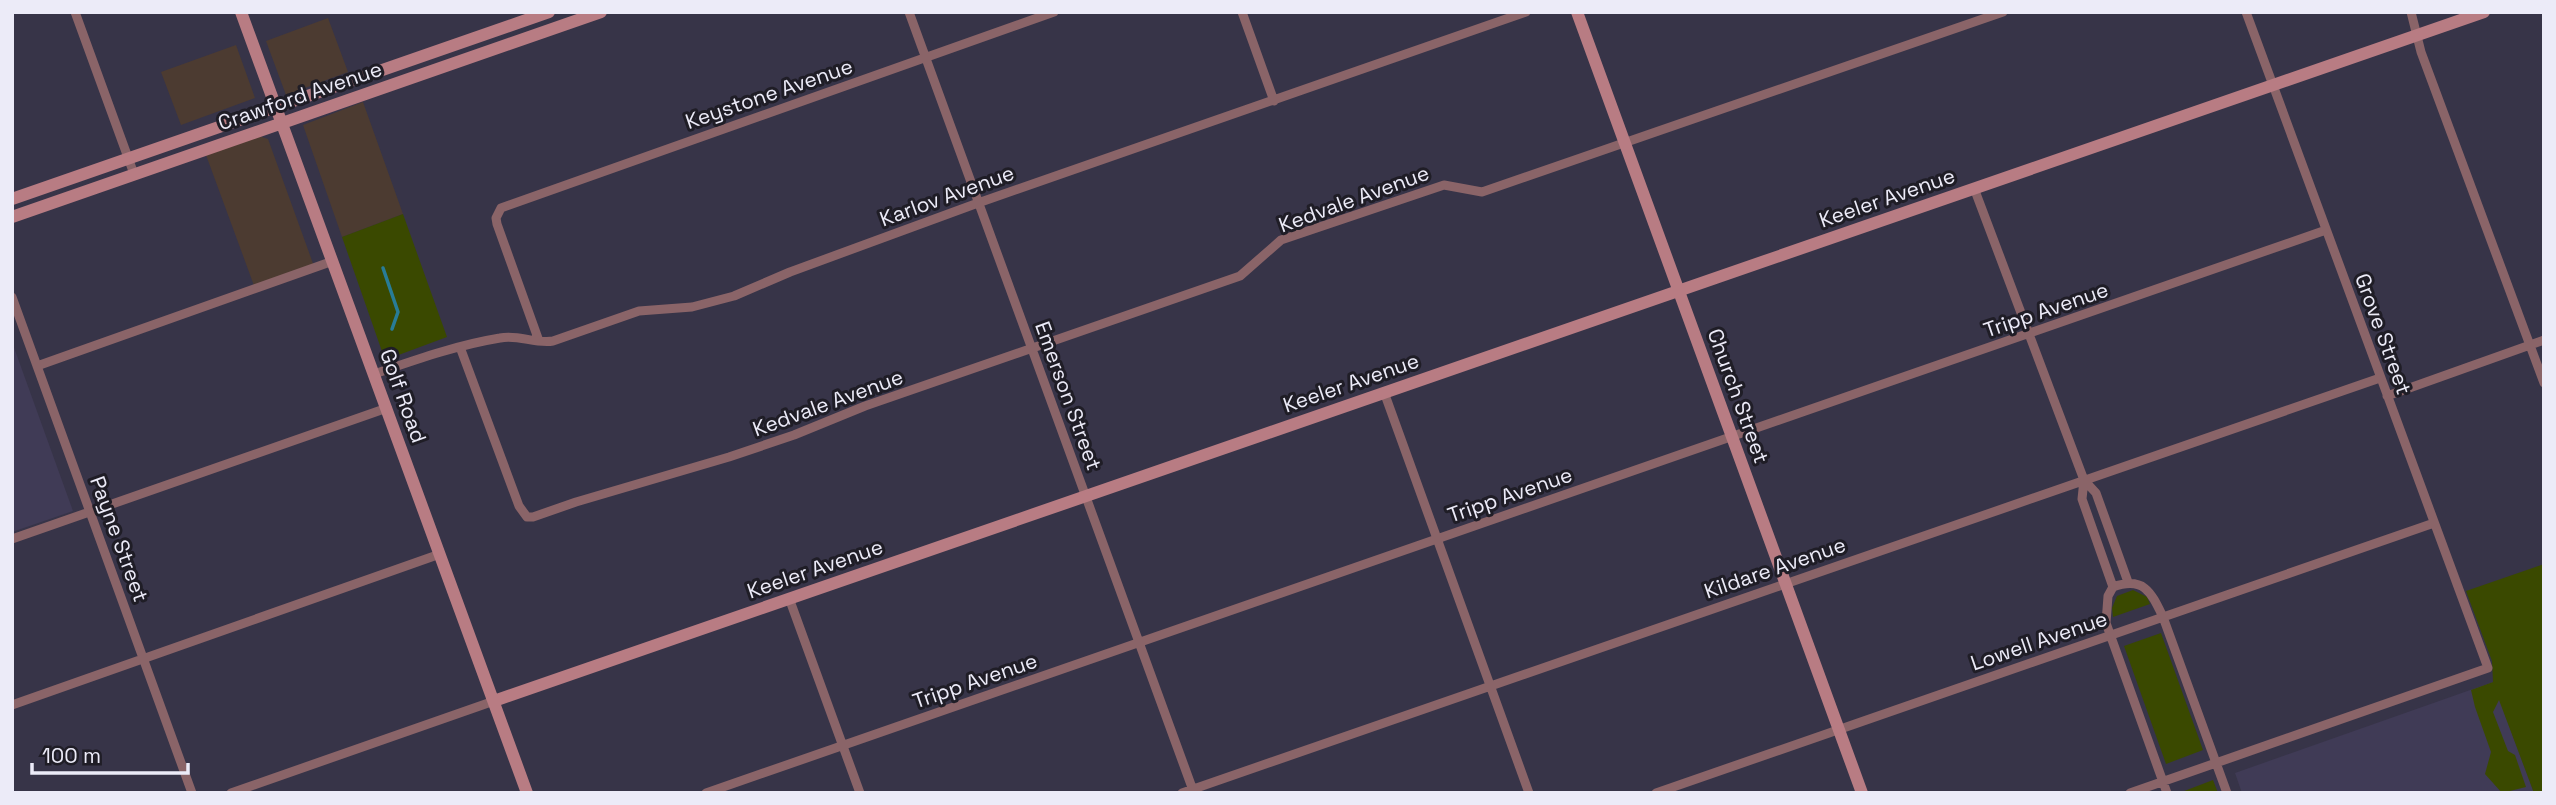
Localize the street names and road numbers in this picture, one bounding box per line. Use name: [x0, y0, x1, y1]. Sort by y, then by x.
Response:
street label: Keystone Avenue: [682, 52, 856, 135]
street label: Crawford Avenue: [214, 55, 385, 136]
street label: Karlov Avenue: [876, 159, 1018, 232]
street label: Kedvale Avenue: [1275, 159, 1433, 238]
street label: Keeler Avenue: [1815, 162, 1958, 233]
street label: Grove Street: [2349, 270, 2418, 398]
street label: Tripp Avenue: [1980, 276, 2112, 343]
street label: Emerson Street: [1029, 318, 1108, 474]
street label: Church Street: [1702, 325, 1775, 467]
street label: Golf Road: [374, 345, 433, 447]
street label: Keeler Avenue: [1279, 347, 1422, 418]
street label: Kedvale Avenue: [749, 363, 907, 442]
street label: Tripp Avenue: [1444, 461, 1576, 528]
street label: Payne Street: [84, 472, 155, 605]
street label: Kildare Avenue: [1700, 531, 1849, 604]
street label: Keeler Avenue: [743, 533, 886, 604]
street label: Lowell Avenue: [1967, 605, 2111, 677]
street label: Tripp Avenue: [909, 647, 1041, 714]

